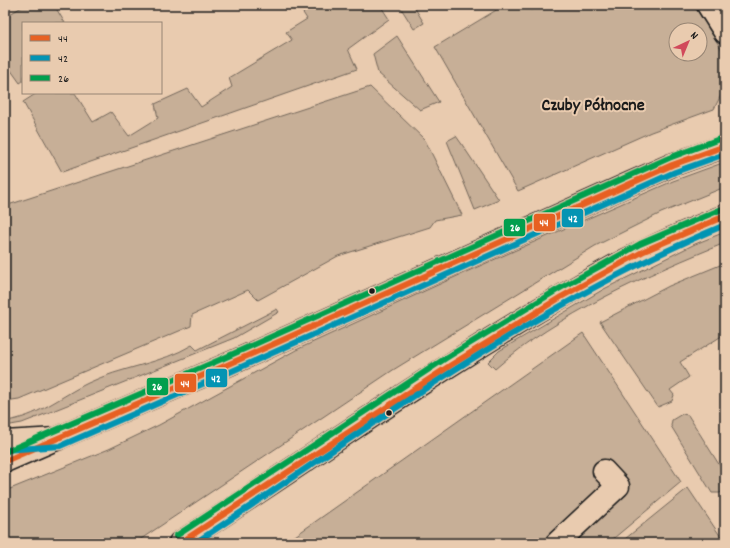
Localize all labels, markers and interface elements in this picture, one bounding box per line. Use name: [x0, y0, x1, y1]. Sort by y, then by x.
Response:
legend: [22, 22, 162, 94]
north arrow: [668, 22, 708, 62]
text: N: [686, 29, 701, 44]
text: 44: [58, 31, 68, 48]
text: 42: [58, 51, 68, 68]
text: 26: [58, 71, 69, 88]
district label: Czuby Północne: [541, 94, 645, 119]
line badge: 42: [561, 208, 584, 228]
text: 42: [568, 212, 578, 228]
line badge: 44: [533, 213, 556, 232]
text: 44: [539, 216, 549, 232]
line badge: 26: [503, 218, 526, 237]
text: 26: [510, 221, 521, 237]
unlabelled marker: [367, 286, 377, 296]
line badge: 42: [205, 368, 228, 388]
text: 42: [211, 372, 221, 388]
line badge: 44: [174, 373, 197, 393]
line badge: 26: [146, 377, 169, 396]
text: 44: [180, 377, 190, 393]
text: 26: [152, 380, 163, 396]
unlabelled marker: [384, 408, 394, 418]

